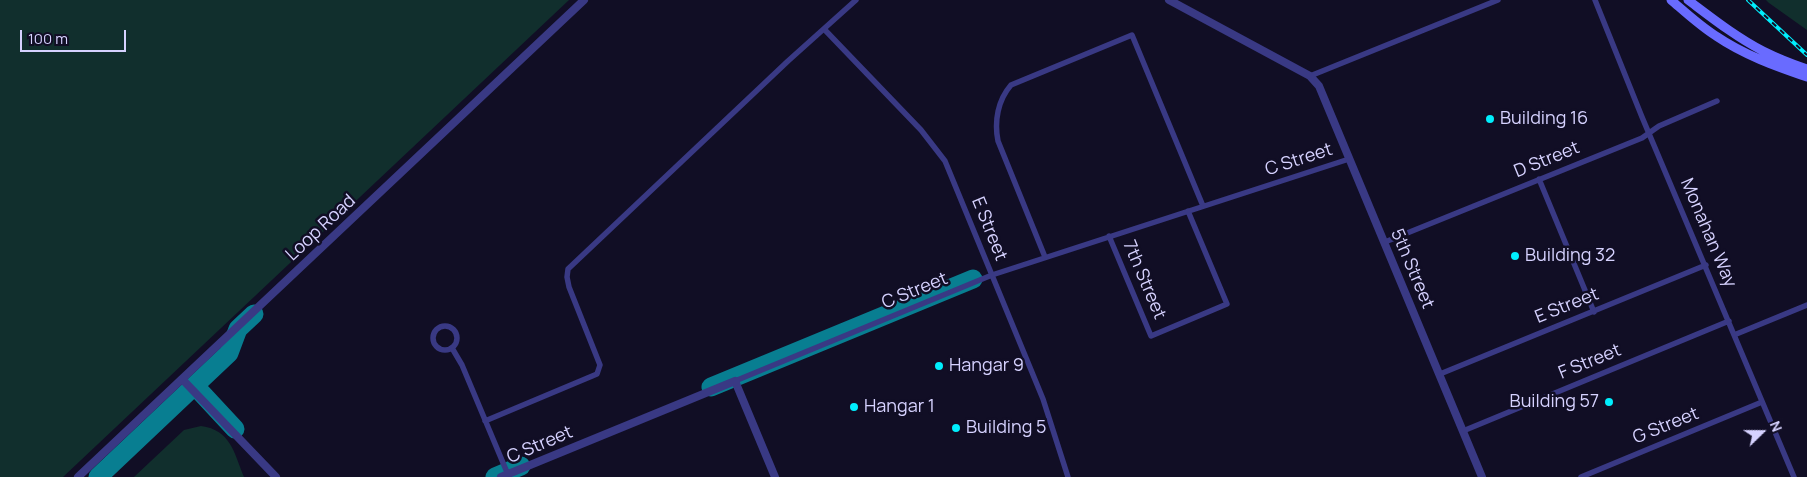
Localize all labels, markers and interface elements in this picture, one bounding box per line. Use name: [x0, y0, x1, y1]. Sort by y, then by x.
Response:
scale bar: [22, 20, 129, 52]
text: 100 m: [28, 28, 68, 49]
place label: Building 16: [1500, 108, 1588, 130]
marker: Building 16: [1484, 113, 1496, 125]
street label: D Street: [1511, 137, 1583, 183]
street label: C Street: [1263, 139, 1335, 181]
street label: Monahan Way: [1675, 175, 1741, 291]
street label: Loop Road: [282, 190, 360, 266]
street label: E Street: [966, 194, 1012, 264]
street label: 5th Street: [1385, 226, 1439, 312]
street label: 7th Street: [1118, 237, 1170, 323]
place label: Building 32: [1525, 245, 1615, 267]
marker: Building 32: [1509, 250, 1521, 262]
street label: C Street: [879, 268, 951, 314]
street label: E Street: [1532, 283, 1602, 329]
street label: F Street: [1556, 340, 1624, 384]
place label: Hangar 9: [949, 355, 1024, 377]
marker: Hangar 9: [933, 360, 945, 372]
place label: Building 57: [1510, 391, 1599, 413]
place label: Hangar 1: [864, 396, 935, 418]
marker: Building 57: [1603, 396, 1615, 408]
marker: Hangar 1: [848, 401, 860, 413]
street label: G Street: [1630, 403, 1702, 449]
north arrow: [1737, 407, 1787, 457]
place label: Building 5: [966, 417, 1046, 439]
text: N: [1766, 418, 1787, 434]
street label: C Street: [504, 422, 576, 468]
marker: Building 5: [950, 422, 962, 434]

